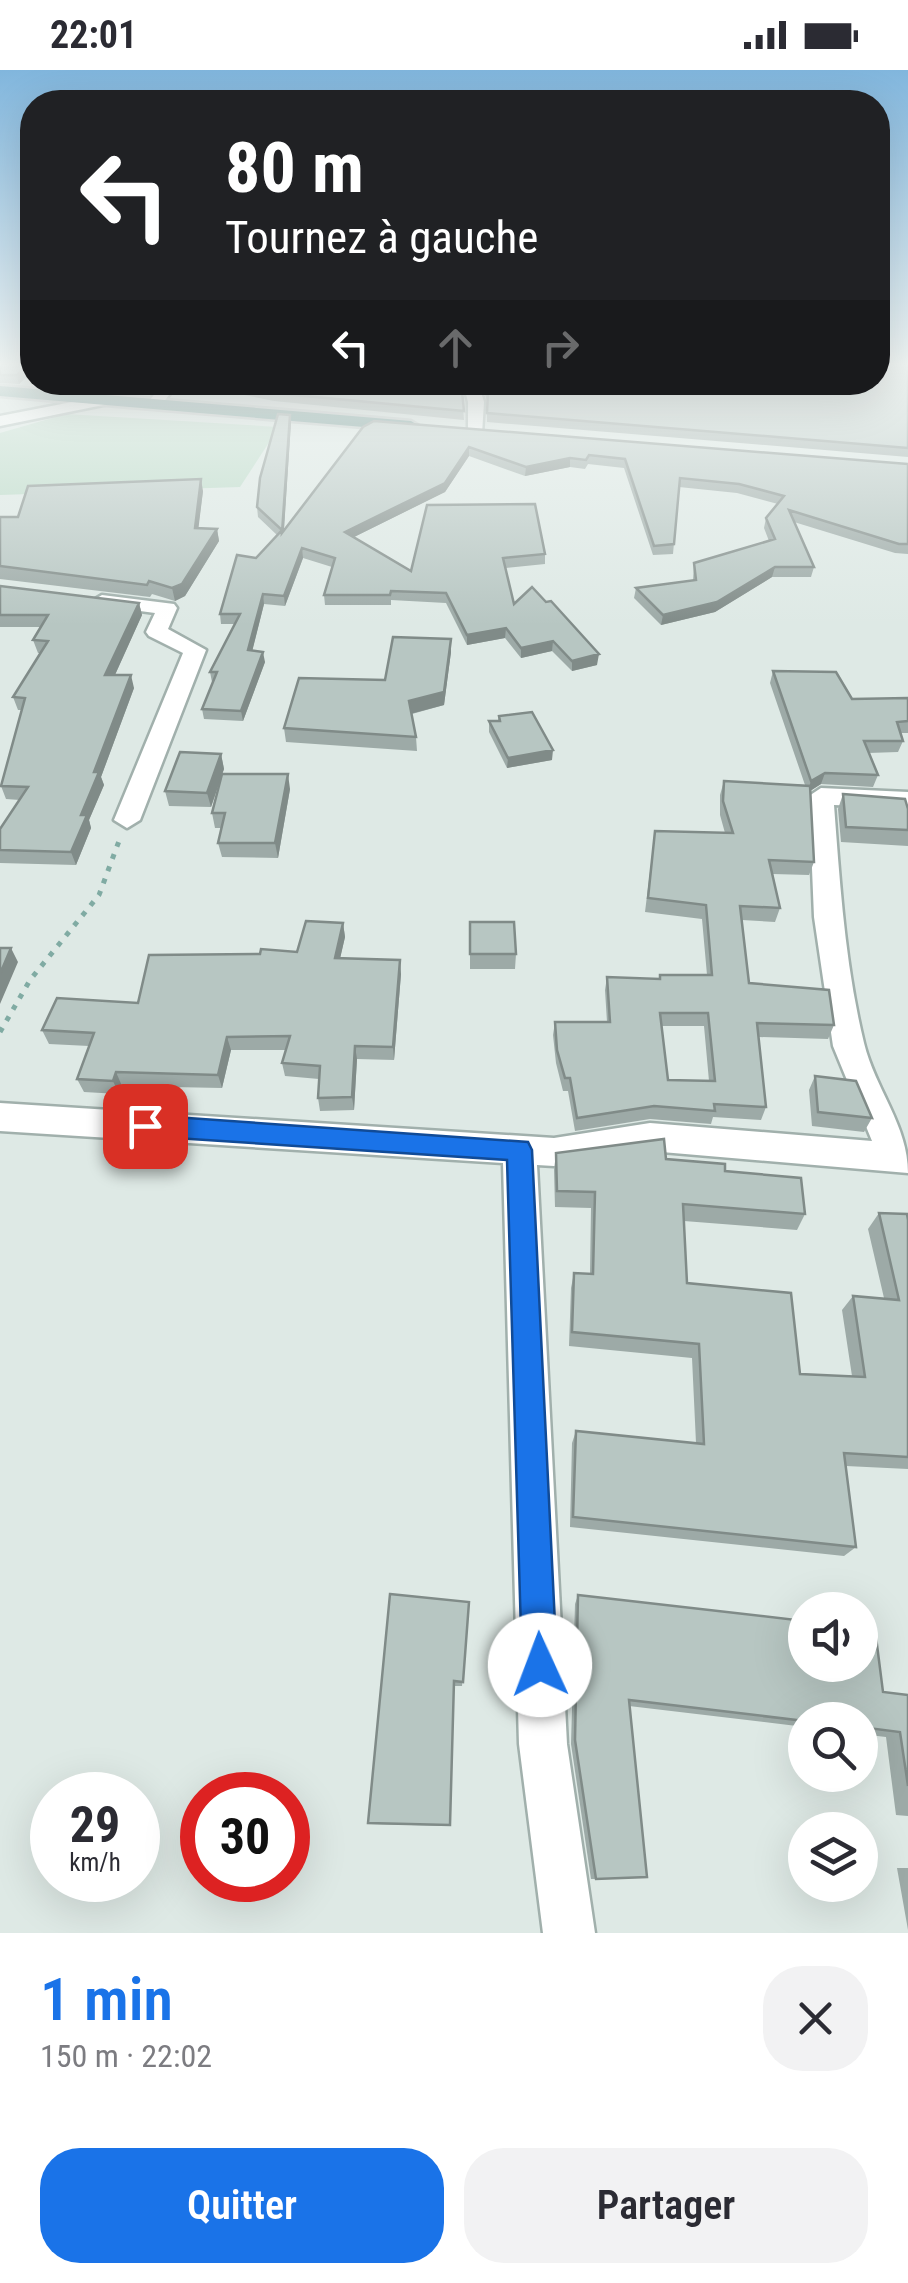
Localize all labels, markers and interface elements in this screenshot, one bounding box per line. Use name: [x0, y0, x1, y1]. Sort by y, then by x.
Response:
text: 22:01: [50, 13, 137, 57]
text: 80 m: [225, 127, 364, 209]
icon: left: [60, 130, 190, 260]
text: Tournez à gauche: [225, 211, 538, 264]
icon: left: [323, 320, 378, 375]
icon: ahead: [428, 320, 483, 375]
icon: right: [533, 320, 588, 375]
pin: [103, 1084, 188, 1169]
icon: arrive: [118, 1099, 173, 1154]
map controls: [788, 1592, 878, 1902]
button: sound: [788, 1592, 878, 1682]
position arrow: [488, 1613, 592, 1717]
button: search: [788, 1702, 878, 1792]
speed limit sign: 30: [180, 1772, 310, 1902]
text: 29: [70, 1796, 120, 1854]
button: layers: [788, 1812, 878, 1902]
text: km/h: [69, 1848, 121, 1877]
text: 1 min: [40, 1964, 173, 2035]
button: close: [763, 1966, 868, 2071]
text: 150 m · 22:02: [40, 2037, 212, 2075]
button: Quitter: [40, 2148, 444, 2263]
button: Partager: [464, 2148, 868, 2263]

